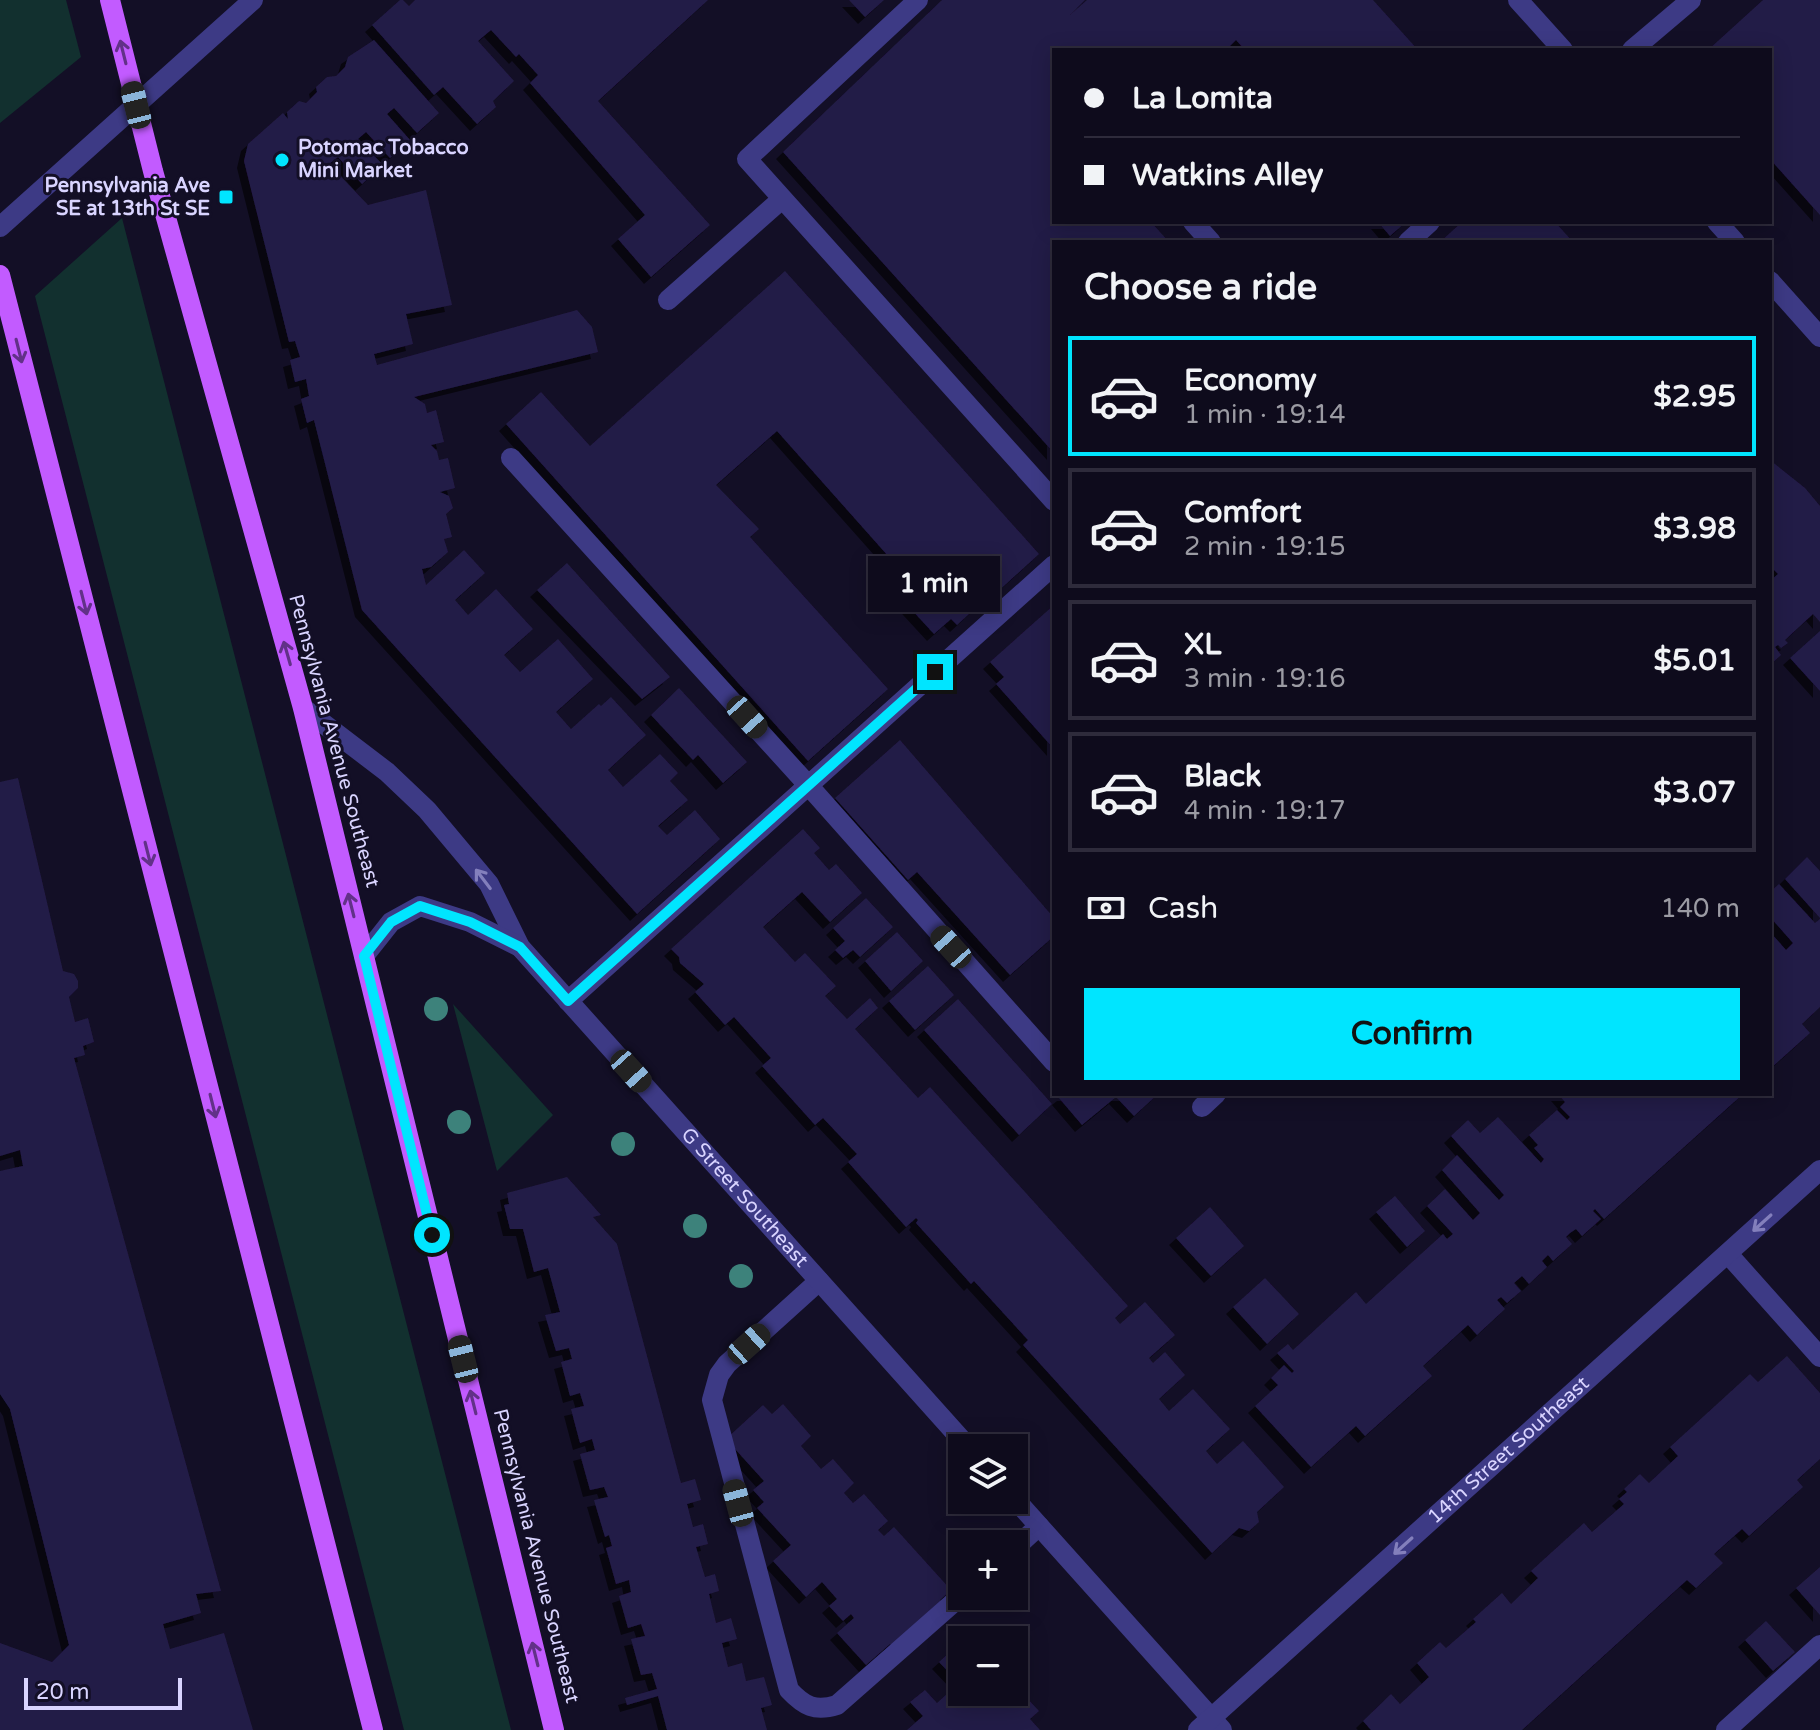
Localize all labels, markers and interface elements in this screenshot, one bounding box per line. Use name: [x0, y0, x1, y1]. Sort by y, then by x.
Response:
one-way arrow: [114, 40, 129, 66]
car: [119, 79, 153, 131]
text: La Lomita: [1132, 80, 1273, 117]
place label: Potomac Tobacco Mini Market: [298, 136, 469, 183]
marker: Potomac Tobacco Mini Market: [273, 151, 291, 169]
text: Watkins Alley: [1132, 157, 1323, 194]
place label: Pennsylvania Ave SE at 13th St SE: [45, 174, 210, 221]
marker: Pennsylvania Ave SE at 13th St SE: [217, 188, 235, 206]
text: Choose a ride: [1084, 266, 1317, 309]
one-way arrow: [13, 337, 28, 363]
icon: car: [1088, 360, 1160, 432]
text: Economy: [1184, 362, 1317, 399]
text: $2.95: [1653, 378, 1736, 415]
text: 1 min · 19:14: [1184, 399, 1346, 430]
icon: car: [1088, 492, 1160, 564]
text: Comfort: [1184, 494, 1302, 531]
text: $3.98: [1653, 510, 1736, 547]
text: 2 min · 19:15: [1184, 531, 1346, 562]
callout: 1 min: [869, 556, 1001, 612]
text: 1 min: [899, 568, 969, 599]
one-way arrow: [77, 589, 92, 615]
street label: Pennsylvania Avenue Southeast: [283, 592, 385, 890]
icon: car: [1088, 624, 1160, 696]
text: XL: [1184, 626, 1221, 663]
one-way arrow: [279, 640, 294, 666]
text: $5.01: [1654, 642, 1736, 679]
route end: [917, 654, 953, 690]
text: 3 min · 19:16: [1184, 663, 1346, 694]
car: [722, 691, 772, 743]
icon: car: [1088, 756, 1160, 828]
text: Black: [1184, 758, 1261, 795]
text: $3.07: [1653, 774, 1736, 811]
text: 4 min · 19:17: [1184, 795, 1346, 826]
one-way arrow: [142, 841, 157, 867]
one-way arrow: [475, 869, 492, 890]
icon: cash: [1084, 886, 1128, 930]
text: Cash: [1148, 890, 1218, 927]
one-way arrow: [343, 892, 358, 918]
text: 140 m: [1660, 893, 1740, 924]
car: [926, 921, 976, 973]
button: Confirm: [1084, 988, 1740, 1080]
car: [606, 1045, 656, 1097]
one-way arrow: [207, 1093, 222, 1119]
street label: G Street Southeast: [676, 1123, 813, 1273]
one-way arrow: [1753, 1213, 1773, 1231]
route start: [414, 1217, 450, 1253]
car: [723, 1319, 775, 1369]
car: [446, 1333, 480, 1385]
street label: 14th Street Southeast: [1423, 1371, 1595, 1529]
one-way arrow: [465, 1389, 480, 1415]
street label: Pennsylvania Avenue Southeast: [488, 1406, 584, 1706]
map controls: [948, 1434, 1028, 1706]
button: layers: [948, 1434, 1028, 1514]
car: [720, 1477, 756, 1529]
button: +: [948, 1530, 1028, 1610]
one-way arrow: [1393, 1537, 1413, 1555]
button: −: [948, 1626, 1028, 1706]
one-way arrow: [527, 1642, 542, 1668]
scale bar: [24, 1674, 182, 1710]
text: 20 m: [36, 1679, 90, 1705]

